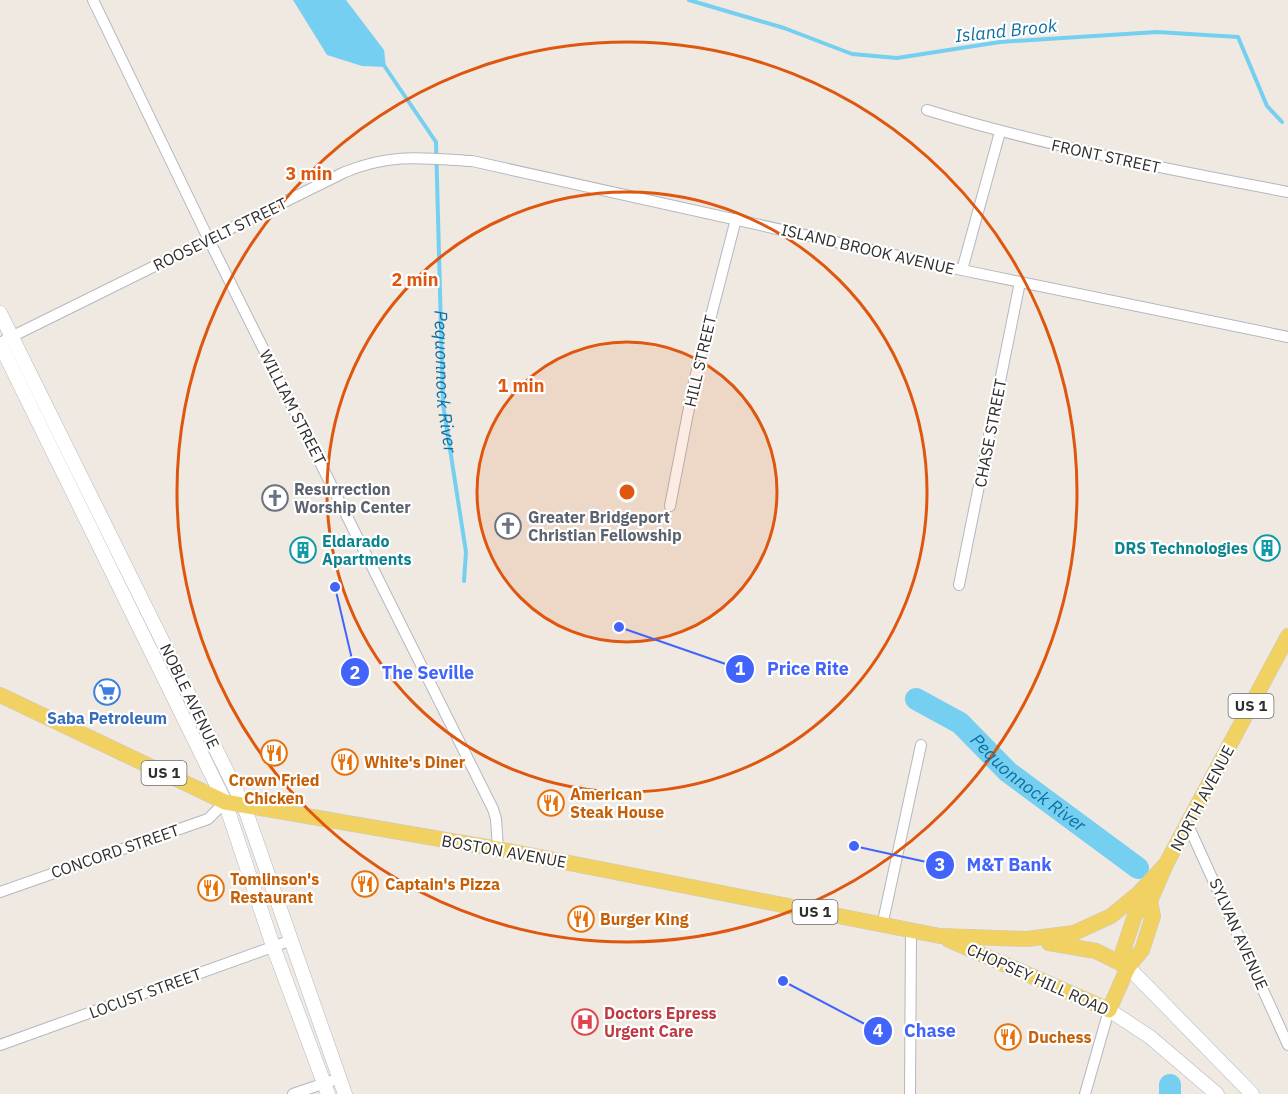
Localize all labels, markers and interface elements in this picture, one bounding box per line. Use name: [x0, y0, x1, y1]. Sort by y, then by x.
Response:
water label: Island Brook: [954, 14, 1059, 47]
street label: FRONT STREET: [1050, 135, 1162, 177]
text: 3 min: [285, 162, 333, 185]
street label: ROOSEVELT STREET: [150, 193, 290, 275]
street label: ISLAND BROOK AVENUE: [779, 219, 957, 279]
text: 2 min: [391, 268, 439, 291]
water label: Pequonnock River: [429, 310, 462, 455]
street label: HILL STREET: [680, 313, 720, 409]
street label: WILLIAM STREET: [255, 346, 331, 468]
text: 1 min: [497, 374, 545, 397]
street label: CHASE STREET: [970, 377, 1010, 489]
place label: Resurrection Worship Center: [294, 479, 411, 517]
centre of rings: [617, 482, 637, 502]
church icon: Resurrection Worship Center: [260, 483, 290, 513]
place label: Greater Bridgeport Christian Fellowship: [528, 507, 682, 545]
church icon: Greater Bridgeport Christian Fellowship: [493, 511, 523, 541]
place label: Eldarado Apartments: [322, 531, 411, 569]
building icon: DRS Technologies: [1252, 533, 1282, 563]
building icon: Eldarado Apartments: [288, 535, 318, 565]
place label: DRS Technologies: [1114, 538, 1248, 558]
street label: NOBLE AVENUE: [156, 640, 224, 752]
callout: Price Rite: [725, 651, 861, 687]
callout: The Seville: [340, 654, 486, 690]
text: 1: [735, 657, 746, 680]
text: Price Rite: [767, 657, 849, 680]
text: 2: [350, 661, 360, 684]
text: The Seville: [382, 661, 474, 684]
supermarket icon: Saba Petroleum: [92, 677, 122, 707]
road number: US 1: [1228, 694, 1274, 718]
place label: Saba Petroleum: [47, 708, 167, 728]
water label: Pequonnock River: [966, 728, 1091, 837]
restaurant icon: Crown Fried Chicken: [259, 738, 289, 768]
street label: NORTH AVENUE: [1166, 742, 1238, 854]
restaurant icon: White's Diner: [330, 747, 360, 777]
place label: White's Diner: [364, 752, 466, 772]
road number: US 1: [142, 761, 186, 785]
place label: Crown Fried Chicken: [228, 770, 320, 808]
place label: American Steak House: [570, 784, 664, 822]
restaurant icon: American Steak House: [536, 788, 566, 818]
street label: CONCORD STREET: [48, 820, 182, 882]
street label: BOSTON AVENUE: [440, 830, 568, 872]
callout: M&T Bank: [925, 847, 1064, 883]
text: 3: [935, 853, 945, 876]
text: M&T Bank: [966, 853, 1052, 876]
place label: Tomlinson's Restaurant: [230, 869, 319, 907]
restaurant icon: Captain's Pizza: [350, 869, 380, 899]
restaurant icon: Tomlinson's Restaurant: [196, 873, 226, 903]
place label: Captain's Pizza: [385, 874, 500, 894]
street label: SYLVAN AVENUE: [1205, 875, 1273, 993]
road number: US 1: [792, 900, 838, 924]
restaurant icon: Burger King: [566, 904, 596, 934]
place label: Burger King: [600, 909, 689, 929]
street label: CHOPSEY HILL ROAD: [964, 939, 1112, 1019]
street label: LOCUST STREET: [86, 963, 204, 1023]
place label: Doctors Epress Urgent Care: [604, 1003, 717, 1041]
hospital icon: Doctors Epress Urgent Care: [570, 1007, 600, 1037]
callout: Chase: [863, 1013, 968, 1049]
text: 4: [873, 1019, 884, 1042]
text: Chase: [904, 1019, 956, 1042]
restaurant icon: Duchess: [993, 1022, 1023, 1052]
place label: Duchess: [1028, 1027, 1092, 1047]

